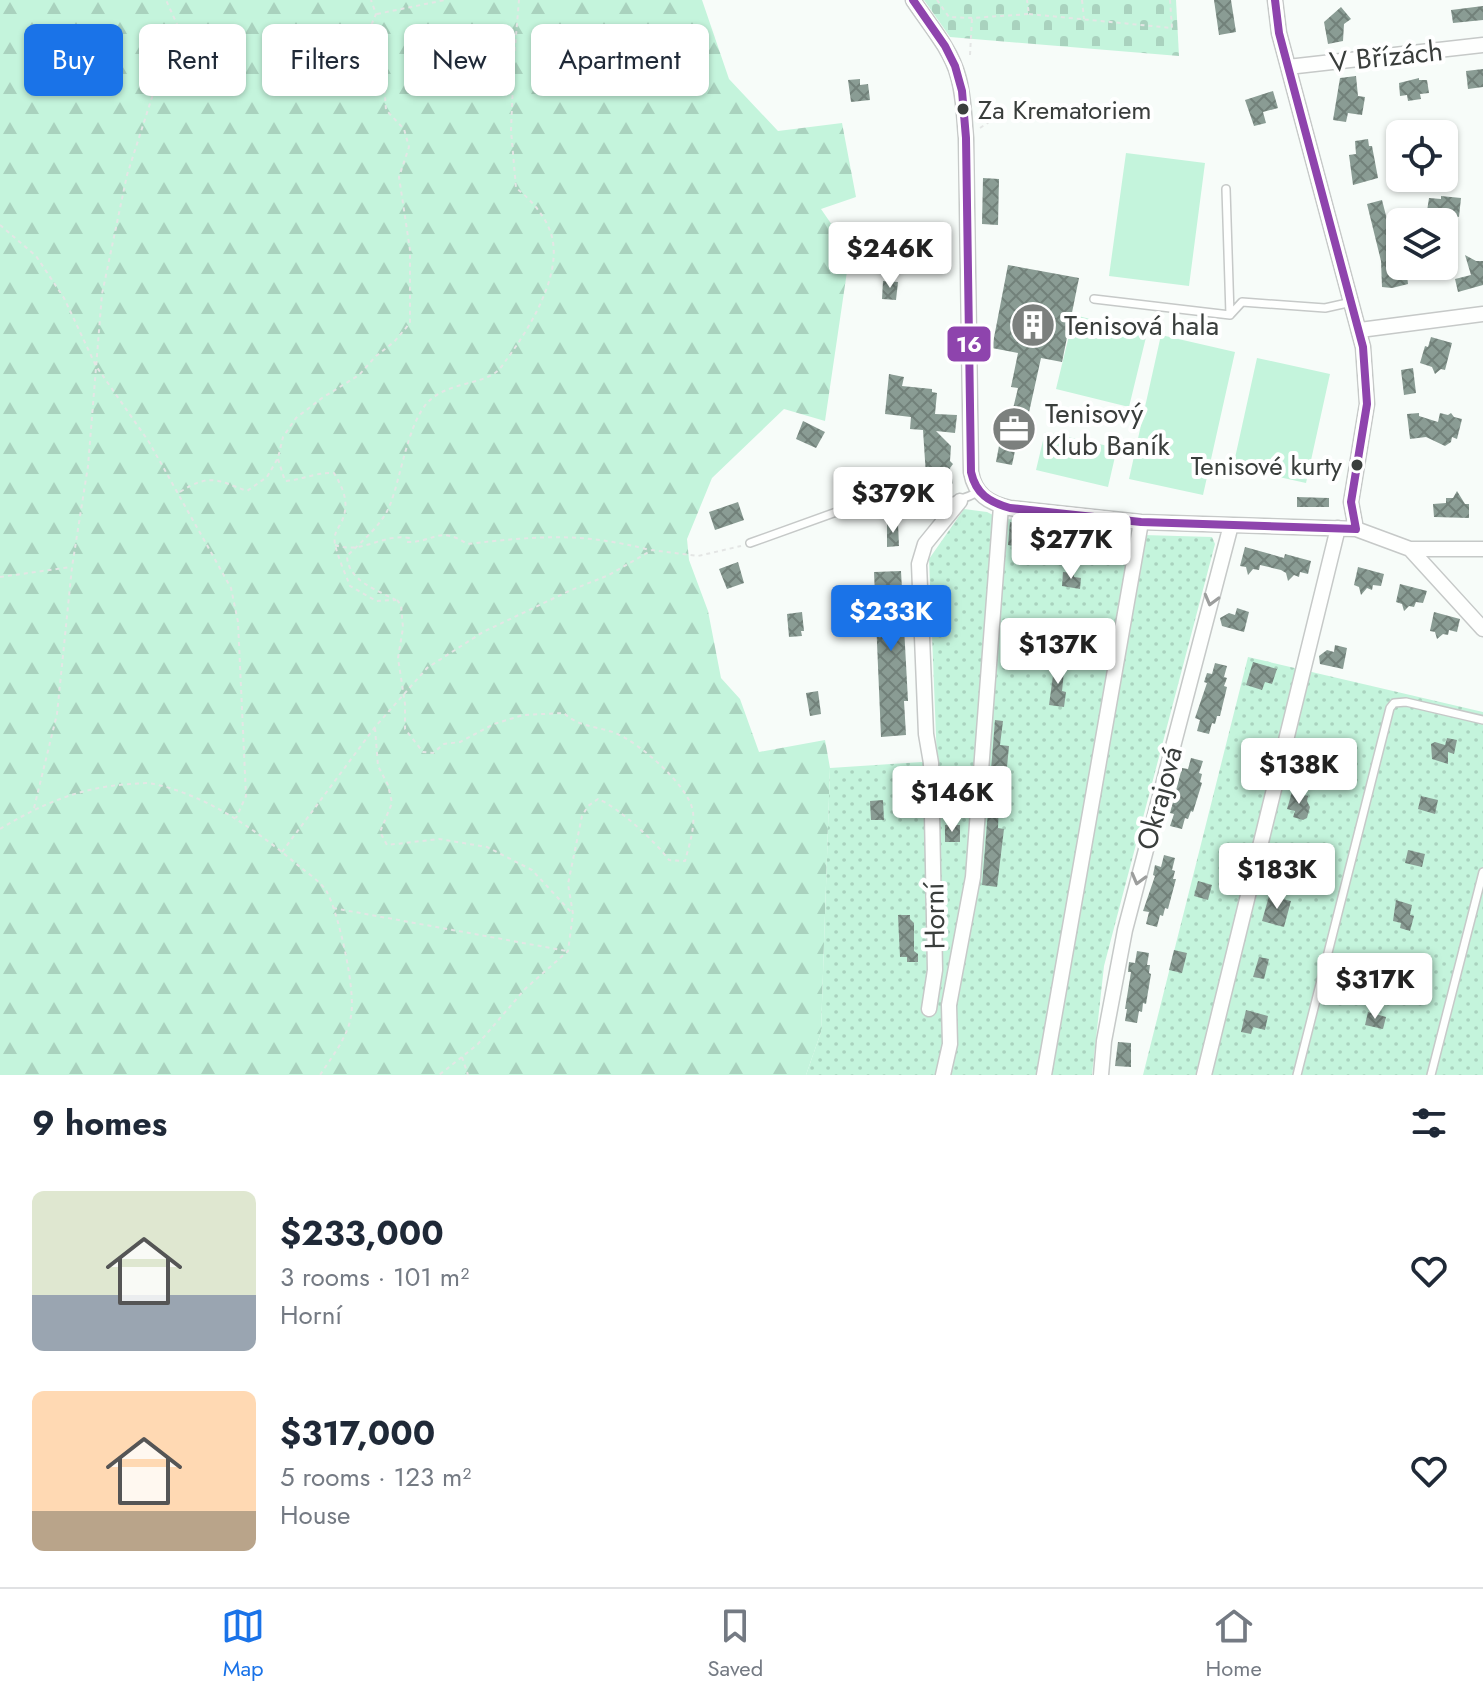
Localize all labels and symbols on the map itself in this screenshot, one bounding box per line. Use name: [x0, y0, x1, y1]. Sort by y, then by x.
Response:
street label: V Břízách: [1327, 30, 1445, 83]
place label: Za Krematoriem: [978, 91, 1152, 129]
marker: Za Krematoriem: [955, 101, 971, 117]
pin: $246K: [834, 222, 946, 290]
building icon: Tenisová hala: [1009, 301, 1057, 349]
place label: Tenisová hala: [1064, 305, 1219, 346]
line badge: 16: [946, 325, 992, 363]
text: 16: [956, 328, 982, 360]
place label: Tenisový Klub Baník: [1045, 393, 1170, 466]
office icon: Tenisový Klub Baník: [990, 405, 1038, 453]
place label: Tenisové kurty: [1191, 447, 1343, 485]
marker: Tenisové kurty: [1349, 457, 1365, 473]
pin: $379K: [837, 467, 949, 535]
pin: $277K: [1015, 513, 1127, 581]
pin: $233K: [835, 585, 947, 653]
one-way arrow: [1204, 593, 1221, 606]
pin: $137K: [1002, 618, 1114, 686]
pin: $138K: [1243, 738, 1355, 806]
street label: Okrajová: [1126, 742, 1193, 854]
pin: $146K: [896, 766, 1008, 834]
pin: $183K: [1221, 843, 1333, 911]
one-way arrow: [1131, 871, 1147, 885]
street label: Horní: [913, 880, 956, 950]
pin: $317K: [1319, 953, 1431, 1021]

